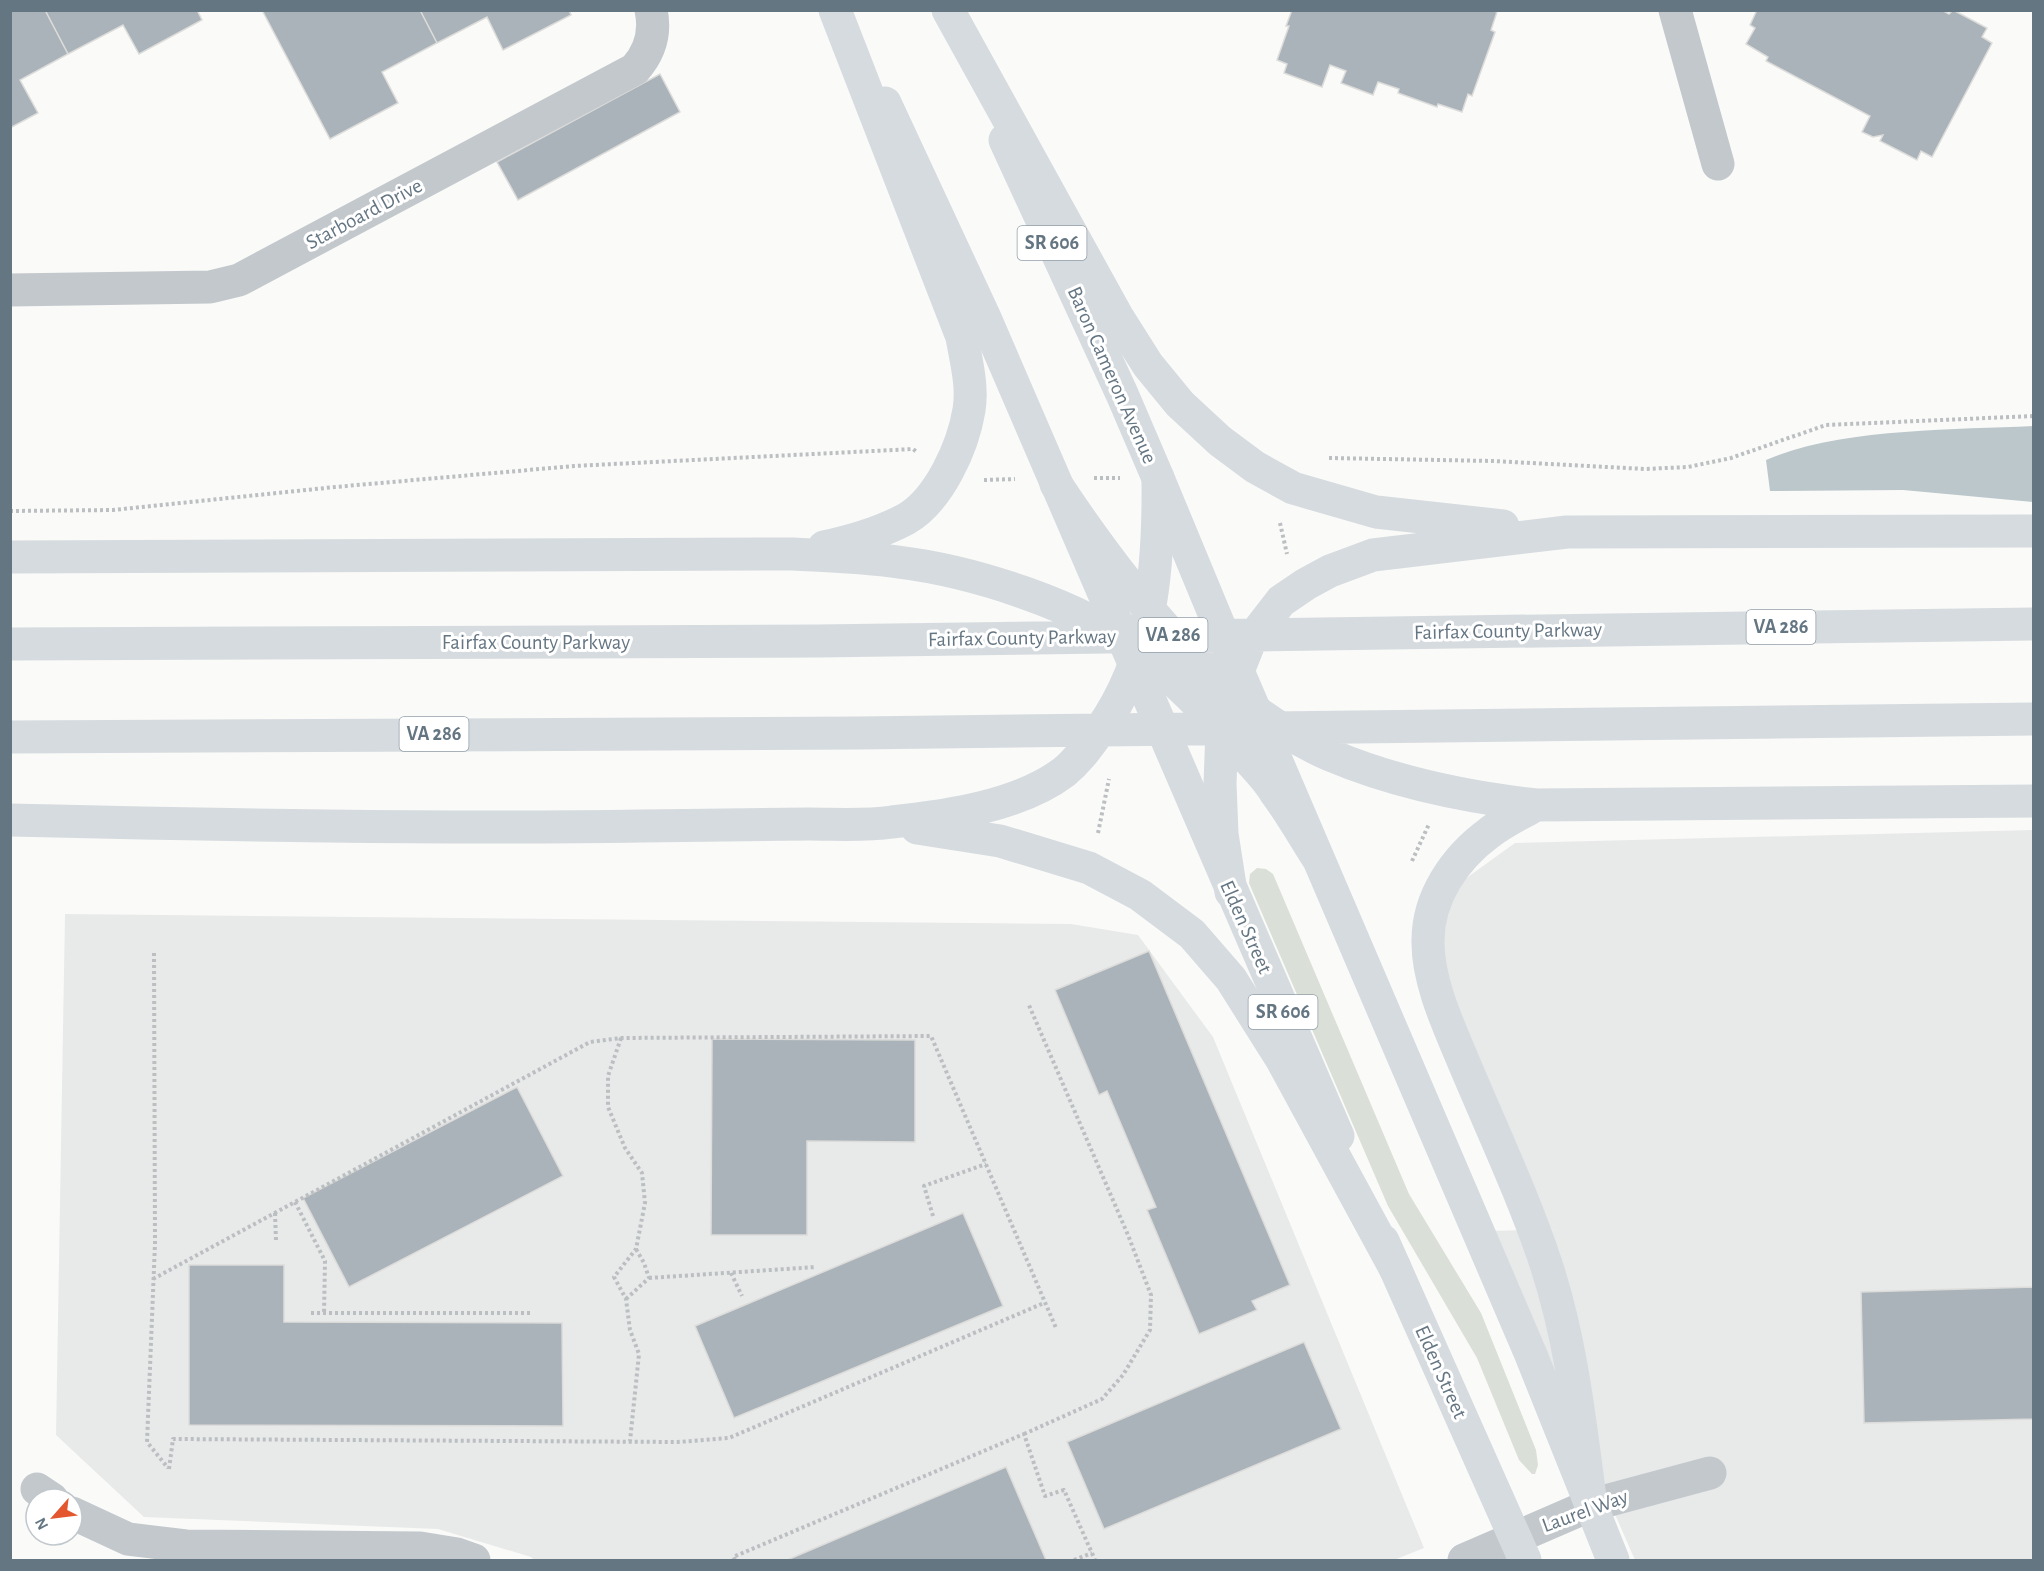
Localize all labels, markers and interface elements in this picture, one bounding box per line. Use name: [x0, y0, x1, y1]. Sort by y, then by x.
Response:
street label: Starboard Drive: [302, 175, 426, 253]
road number: SR 606: [1018, 226, 1086, 260]
street label: Baron Cameron Avenue: [1064, 283, 1160, 467]
road number: VA 286: [1746, 610, 1816, 644]
road number: VA 286: [1138, 618, 1208, 652]
street label: Fairfax County Parkway: [1414, 619, 1602, 643]
street label: Fairfax County Parkway: [928, 626, 1116, 650]
street label: Fairfax County Parkway: [442, 632, 630, 653]
road number: VA 286: [400, 717, 468, 751]
street label: Elden Street: [1216, 877, 1276, 977]
road number: SR 606: [1248, 995, 1318, 1029]
street label: Elden Street: [1411, 1322, 1471, 1422]
street label: Laurel Way: [1539, 1486, 1631, 1536]
north arrow: [24, 1487, 84, 1547]
text: N: [32, 1515, 51, 1532]

